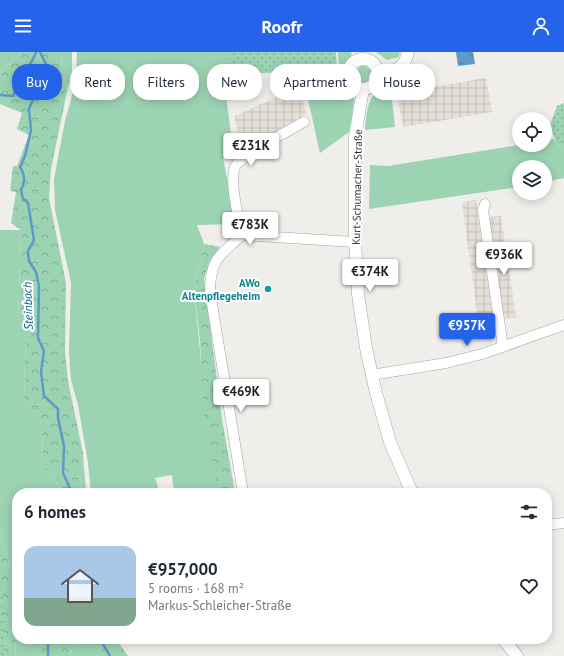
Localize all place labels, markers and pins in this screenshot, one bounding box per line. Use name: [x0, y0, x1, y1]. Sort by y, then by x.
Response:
pin: €231K: [223, 133, 279, 167]
pin: €783K: [222, 212, 278, 246]
pin: €936K: [476, 242, 532, 276]
pin: €374K: [342, 259, 398, 293]
place label: AWo Altenpflegeheim: [182, 276, 260, 303]
marker: AWo Altenpflegeheim: [263, 284, 273, 294]
pin: €957K: [439, 313, 495, 347]
pin: €469K: [213, 379, 269, 413]

